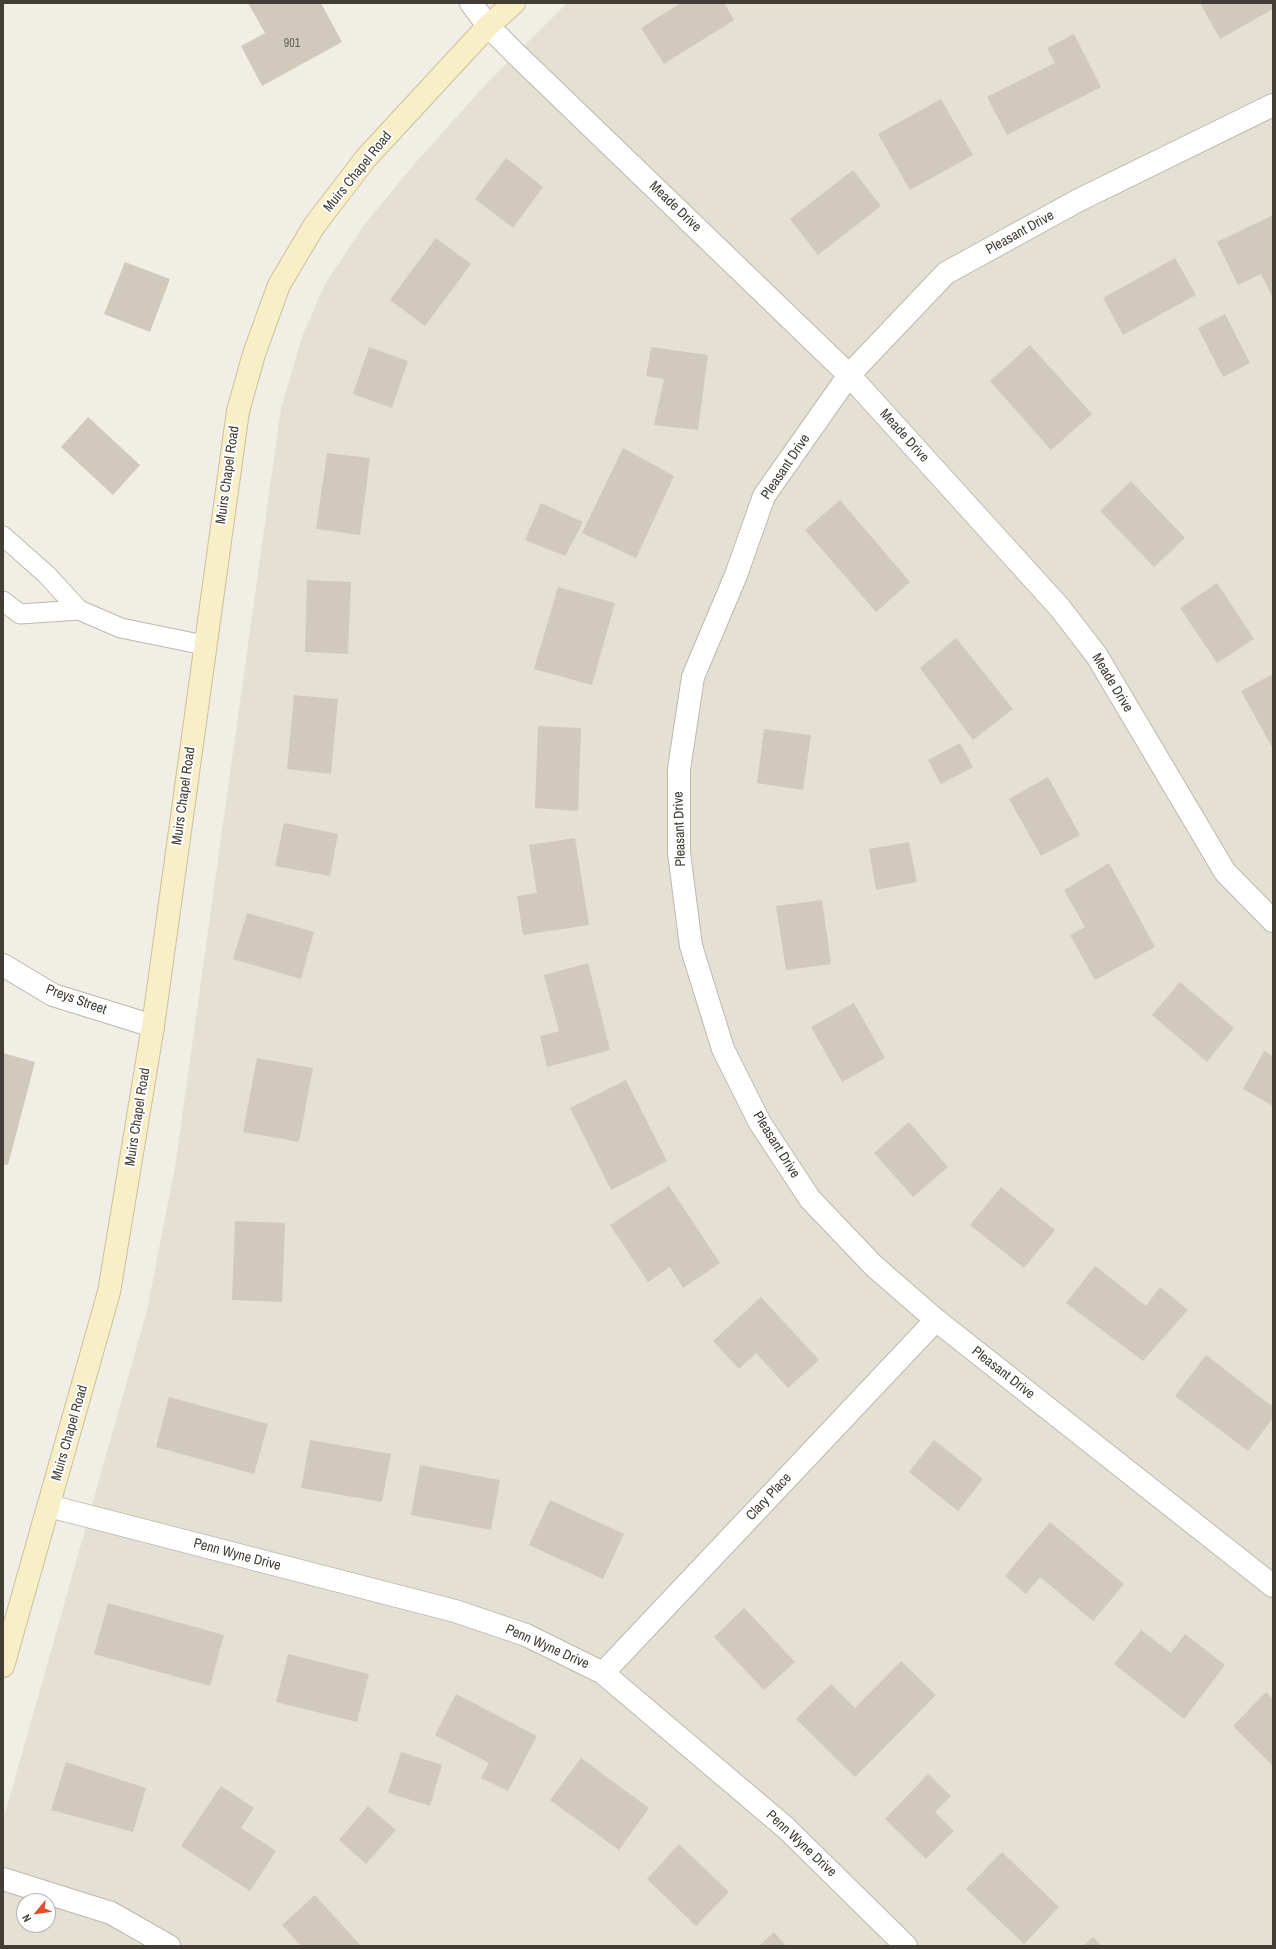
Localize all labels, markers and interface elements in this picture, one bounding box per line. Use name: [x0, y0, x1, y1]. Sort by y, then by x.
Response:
house number: 901: [284, 37, 300, 51]
street label: Muirs Chapel Road: [320, 128, 396, 216]
street label: Meade Drive: [646, 178, 704, 236]
street label: Pleasant Drive: [983, 207, 1057, 259]
street label: Meade Drive: [876, 406, 932, 466]
street label: Muirs Chapel Road: [213, 425, 243, 525]
street label: Pleasant Drive: [758, 431, 814, 503]
street label: Meade Drive: [1088, 651, 1136, 715]
street label: Muirs Chapel Road: [169, 746, 199, 846]
street label: Pleasant Drive: [670, 791, 690, 867]
street label: Preys Street: [43, 981, 109, 1019]
street label: Muirs Chapel Road: [122, 1067, 154, 1167]
street label: Pleasant Drive: [749, 1109, 803, 1181]
street label: Pleasant Drive: [968, 1343, 1038, 1403]
street label: Muirs Chapel Road: [48, 1383, 92, 1483]
street label: Clary Place: [743, 1470, 795, 1524]
street label: Penn Wyne Drive: [191, 1535, 283, 1575]
street label: Penn Wyne Drive: [503, 1621, 591, 1673]
street label: Penn Wyne Drive: [762, 1807, 840, 1881]
north arrow: [16, 1893, 56, 1933]
text: N: [19, 1912, 34, 1925]

